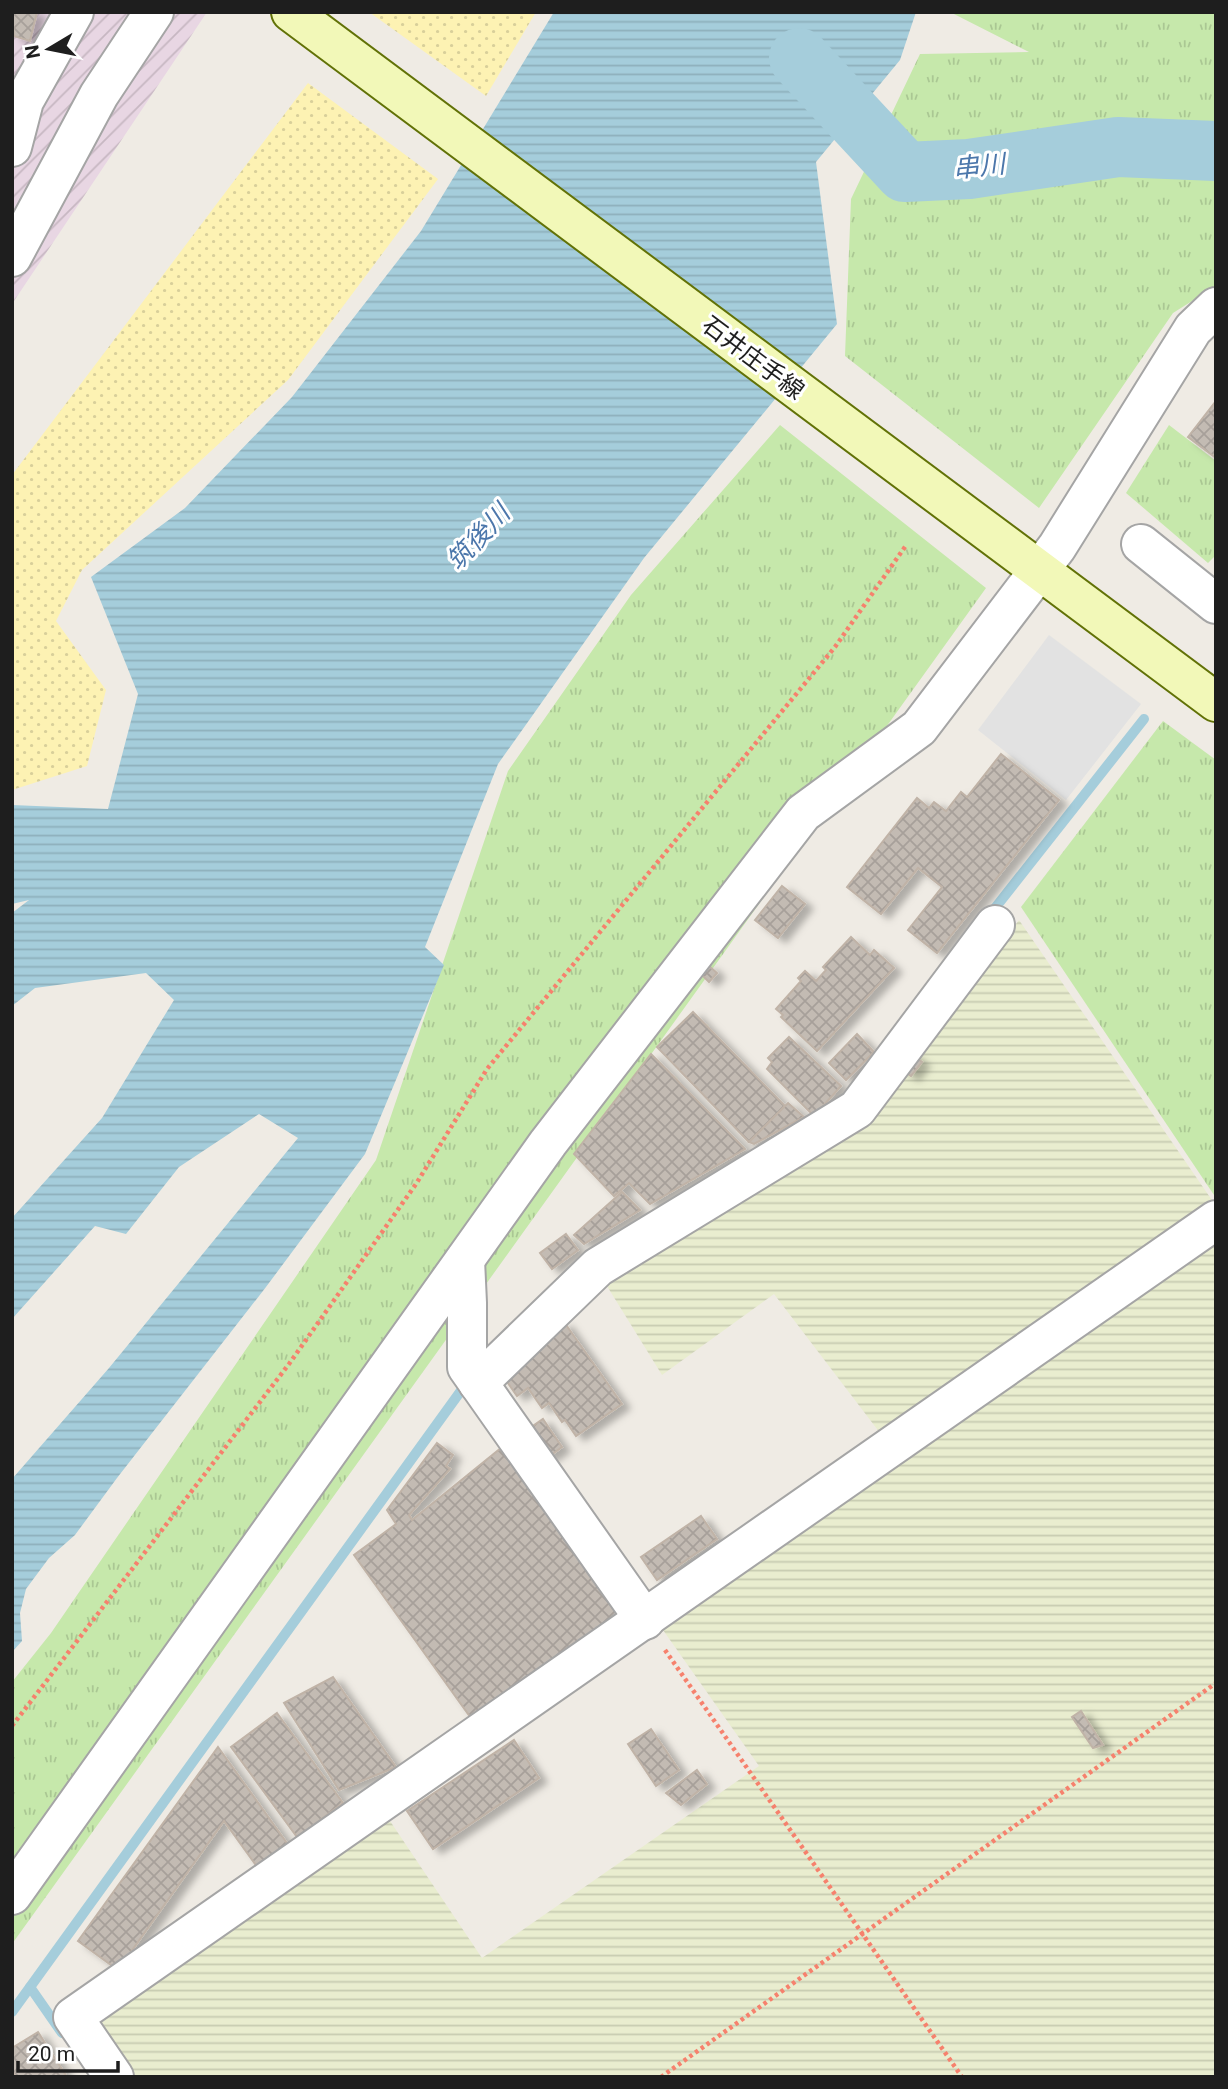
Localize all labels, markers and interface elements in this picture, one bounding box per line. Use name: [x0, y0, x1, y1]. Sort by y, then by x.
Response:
north arrow: [14, 14, 84, 84]
text: N: [20, 43, 45, 60]
water label: 串川: [952, 148, 1009, 184]
street label: 石井庄手線: [697, 311, 809, 405]
water label: 筑後川: [440, 496, 518, 576]
scale bar: [18, 2030, 117, 2074]
text: 20 m: [28, 2042, 75, 2066]

